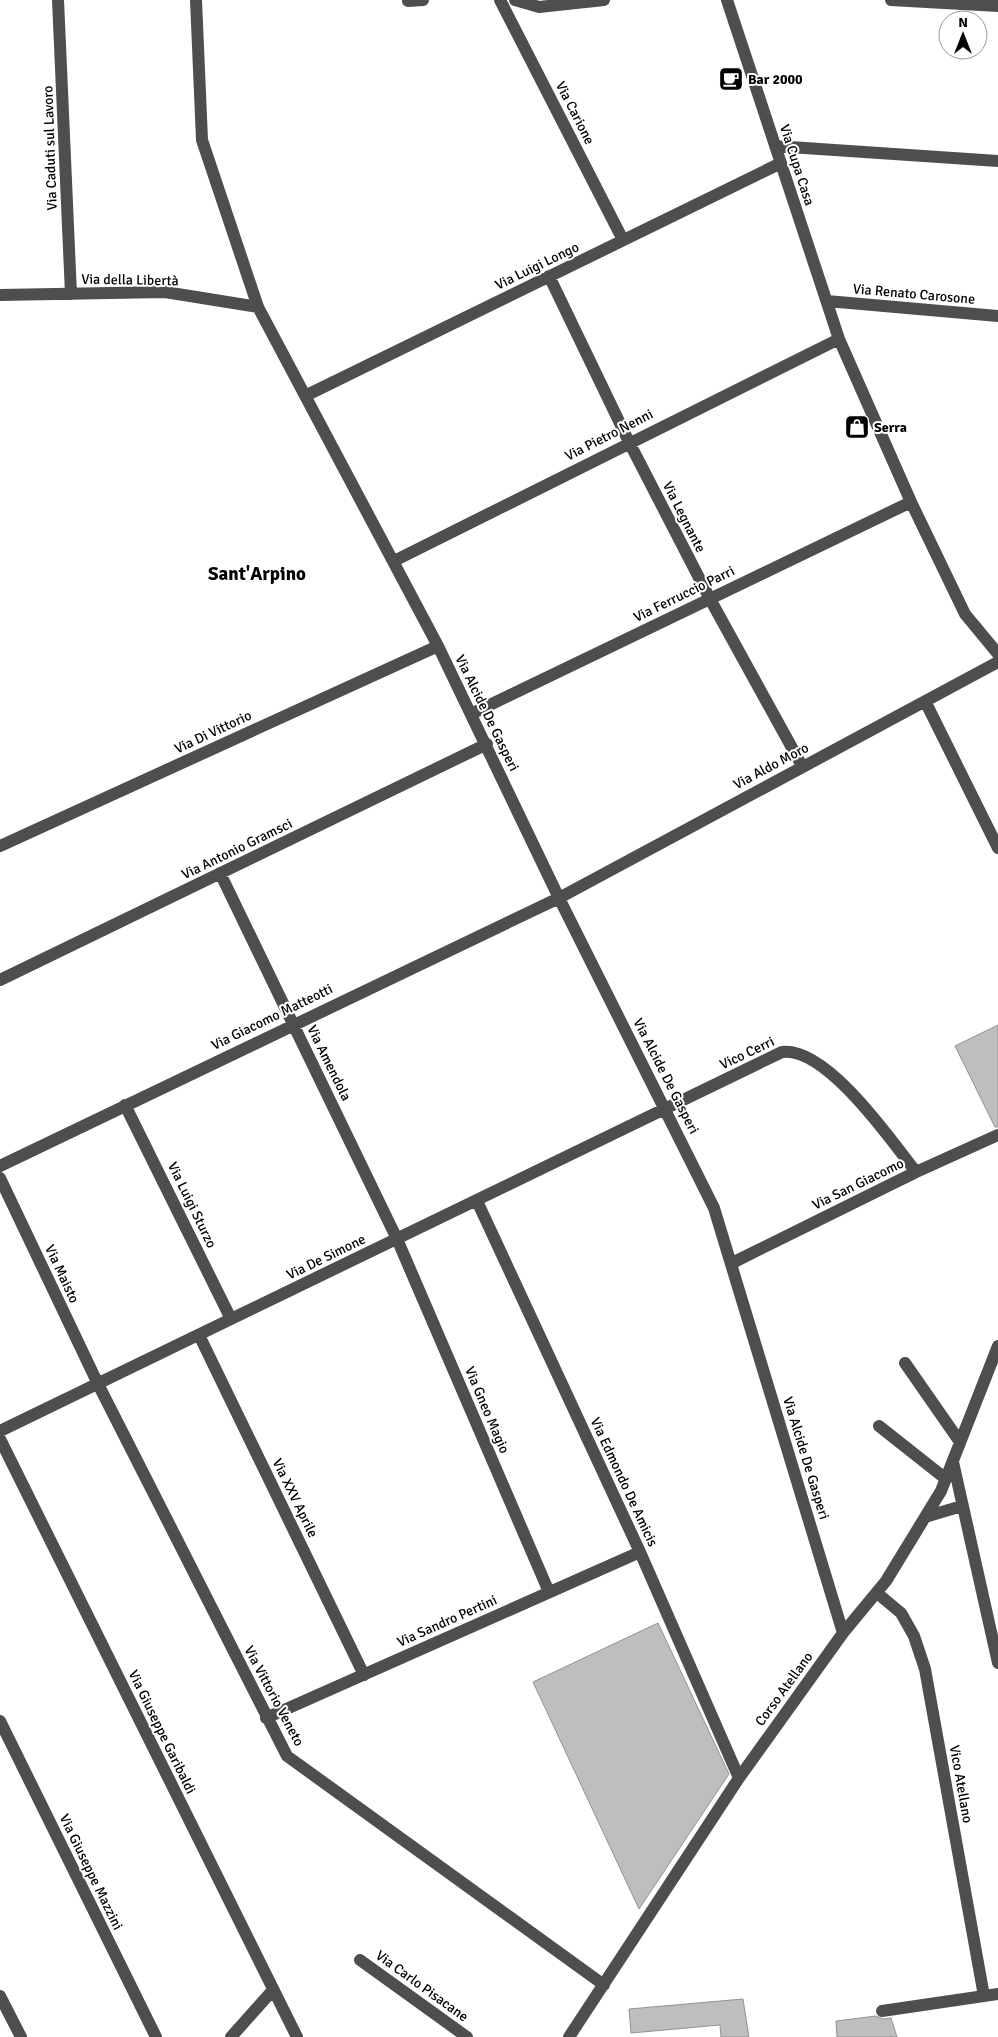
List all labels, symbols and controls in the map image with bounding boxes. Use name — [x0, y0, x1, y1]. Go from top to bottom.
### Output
north arrow — [938, 10, 988, 60]
text: N — [958, 14, 968, 31]
cafe icon: Bar 2000 — [718, 66, 744, 92]
place label: Bar 2000 — [748, 71, 803, 88]
street label: Via Carione — [552, 79, 598, 147]
street label: Via Caduti sul Lavoro — [39, 85, 61, 211]
street label: Via Cupa Casa — [776, 122, 818, 208]
street label: Via Luigi Longo — [492, 238, 582, 294]
street label: Via della Libertà — [81, 271, 179, 289]
street label: Via Renato Carosone — [852, 280, 976, 308]
street label: Via Pietro Nenni — [562, 406, 656, 464]
shop icon: Serra — [844, 414, 870, 440]
place label: Serra — [874, 419, 907, 436]
street label: Via Legnante — [659, 479, 709, 555]
district label: Sant'Arpino — [208, 562, 306, 586]
street label: Via Ferruccio Parri — [631, 562, 737, 626]
street label: Via Alcide De Gasperi — [451, 652, 523, 774]
street label: Via Di Vittorio — [172, 707, 254, 757]
street label: Via Aldo Moro — [730, 739, 812, 793]
street label: Via Antonio Gramsci — [179, 815, 295, 883]
street label: Via Giacomo Matteotti — [209, 980, 335, 1054]
street label: Via Alcide De Gasperi — [629, 1015, 703, 1137]
street label: Via Amendola — [303, 1022, 355, 1104]
street label: Vico Cerri — [717, 1033, 777, 1073]
street label: Via San Giacomo — [809, 1155, 907, 1213]
street label: Via Luigi Sturzo — [164, 1159, 220, 1251]
street label: Via De Simone — [284, 1231, 368, 1283]
street label: Via Maisto — [41, 1242, 83, 1306]
street label: Via Gneo Magio — [461, 1364, 513, 1456]
street label: Via Alcide De Gasperi — [779, 1395, 833, 1521]
street label: Via Edmondo De Amicis — [587, 1415, 661, 1549]
street label: Via XXV Aprile — [269, 1456, 321, 1540]
street label: Via Sandro Pertini — [394, 1591, 500, 1651]
street label: Via Vittorio Veneto — [240, 1643, 308, 1749]
street label: Corso Atellano — [751, 1649, 817, 1729]
street label: Via Giuseppe Garibaldi — [125, 1667, 199, 1797]
street label: Vico Atellano — [946, 1744, 976, 1824]
street label: Via Giuseppe Mazzini — [56, 1811, 126, 1933]
street label: Via Carlo Pisacane — [372, 1947, 472, 2025]

